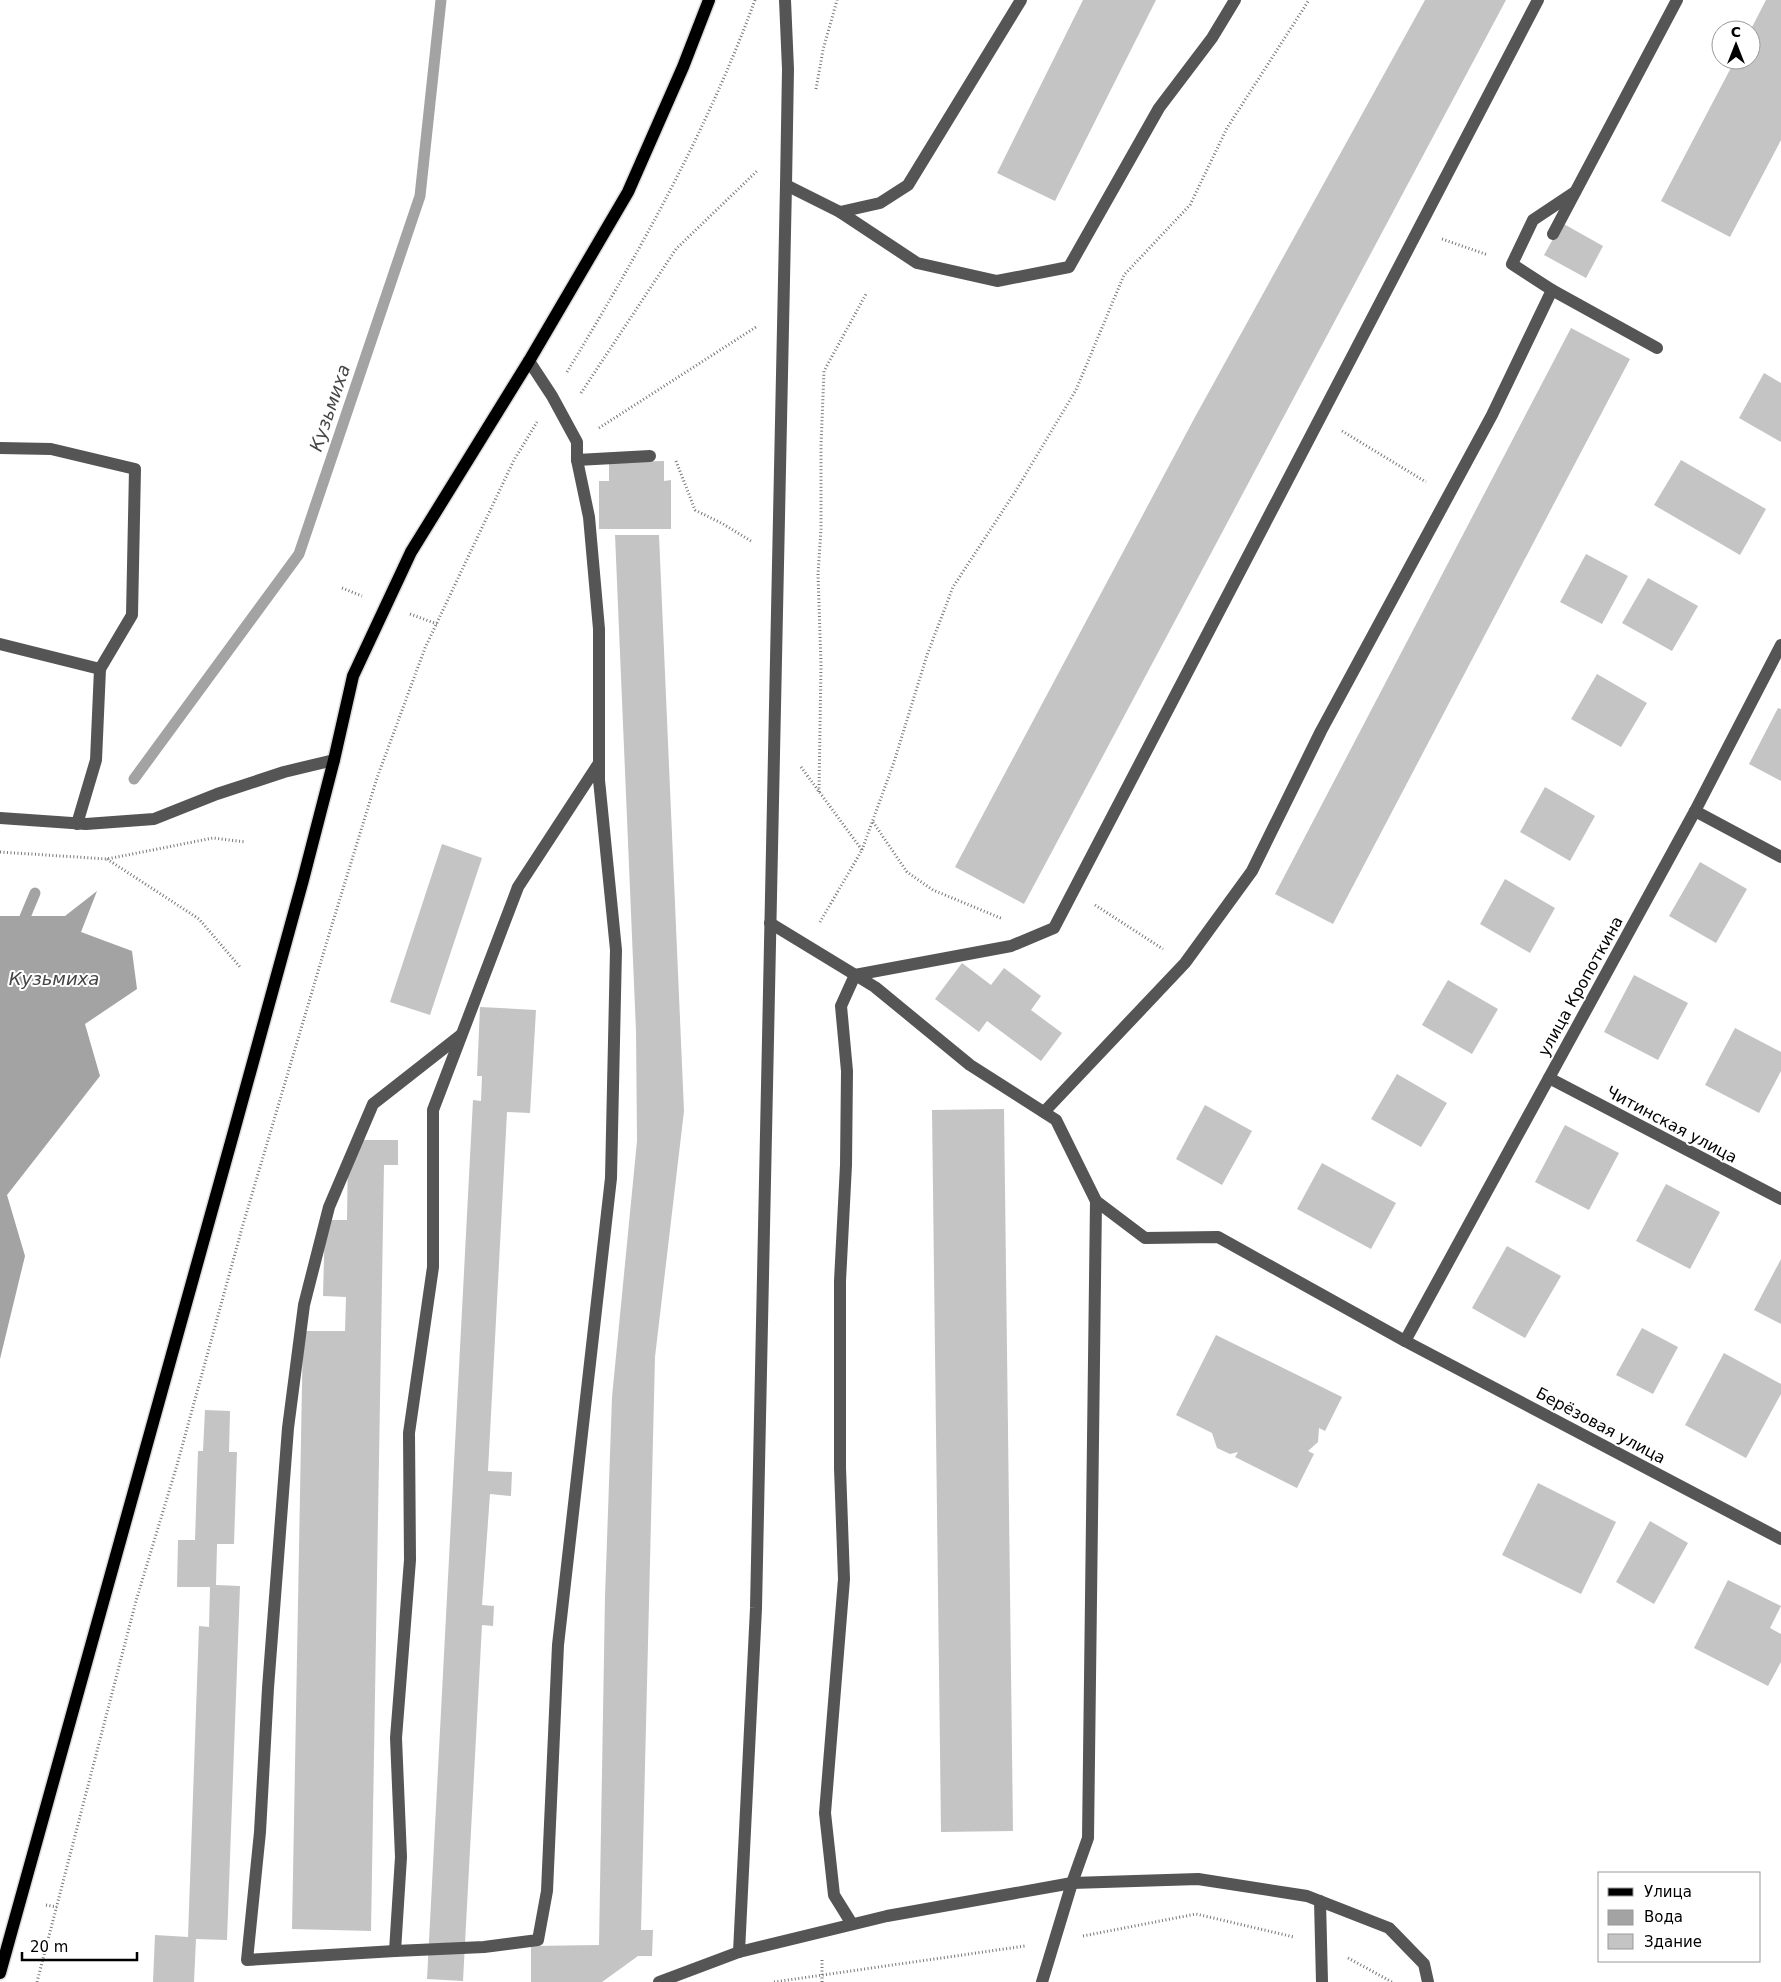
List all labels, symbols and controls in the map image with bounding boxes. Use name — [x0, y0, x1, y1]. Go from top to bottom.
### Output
north arrow — [1711, 20, 1761, 70]
text: С — [1731, 24, 1741, 40]
water label: Кузьмиха — [305, 362, 354, 454]
street label: улица Кропоткина — [1534, 913, 1627, 1060]
water label: Кузьмиха — [9, 968, 99, 989]
street label: Читинская улица — [1603, 1082, 1740, 1167]
street label: Берёзовая улица — [1533, 1383, 1669, 1468]
legend — [1598, 1872, 1761, 1962]
text: Улица — [1644, 1883, 1692, 1901]
text: Вода — [1644, 1908, 1683, 1926]
scale bar — [22, 1930, 138, 1962]
text: Здание — [1644, 1933, 1702, 1951]
text: 20 m — [30, 1938, 68, 1956]

